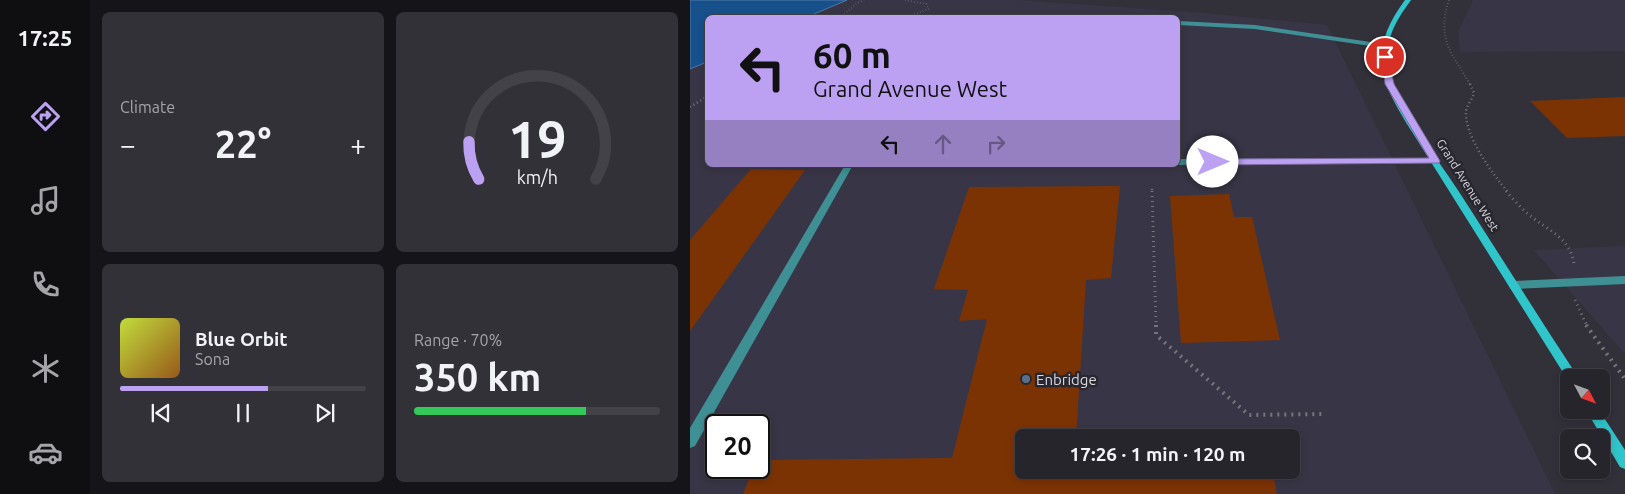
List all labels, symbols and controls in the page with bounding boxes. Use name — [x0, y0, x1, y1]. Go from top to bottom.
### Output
text: 17:25 — [17, 25, 73, 50]
icon: left — [730, 35, 795, 100]
text: 60 m — [813, 35, 891, 75]
pin — [1364, 36, 1406, 78]
icon: arrive — [1371, 43, 1399, 71]
text: Grand Avenue West — [813, 76, 1007, 101]
text: Climate — [120, 98, 175, 116]
icon: directions — [28, 99, 63, 134]
text: 19 — [508, 110, 566, 168]
text: 22° — [215, 123, 271, 165]
text: − — [120, 129, 136, 160]
text: + — [350, 129, 366, 160]
icon: left — [876, 130, 904, 158]
icon: ahead — [929, 130, 957, 158]
icon: right — [982, 130, 1010, 158]
position arrow — [1186, 135, 1238, 187]
street label: Grand Avenue West — [1434, 137, 1502, 234]
text: km/h — [516, 167, 558, 187]
icon: music — [28, 183, 63, 218]
icon: phone — [28, 267, 63, 302]
text: Blue Orbit — [195, 328, 288, 350]
text: Range · 70% — [414, 331, 502, 349]
text: Sona — [195, 350, 230, 368]
icon: climate — [28, 351, 63, 386]
text: 350 km — [414, 356, 541, 398]
north arrow — [1560, 369, 1610, 419]
map controls — [1560, 369, 1610, 479]
place label: Enbridge — [1036, 371, 1097, 388]
marker: Enbridge — [1020, 373, 1032, 385]
icon: previous — [147, 399, 175, 427]
icon: pause — [229, 399, 257, 427]
icon: next — [311, 399, 339, 427]
speed limit sign: 20 — [705, 414, 770, 479]
button: search — [1560, 429, 1610, 479]
icon: car — [28, 435, 63, 470]
text: 17:26 · 1 min · 120 m — [1070, 443, 1245, 465]

